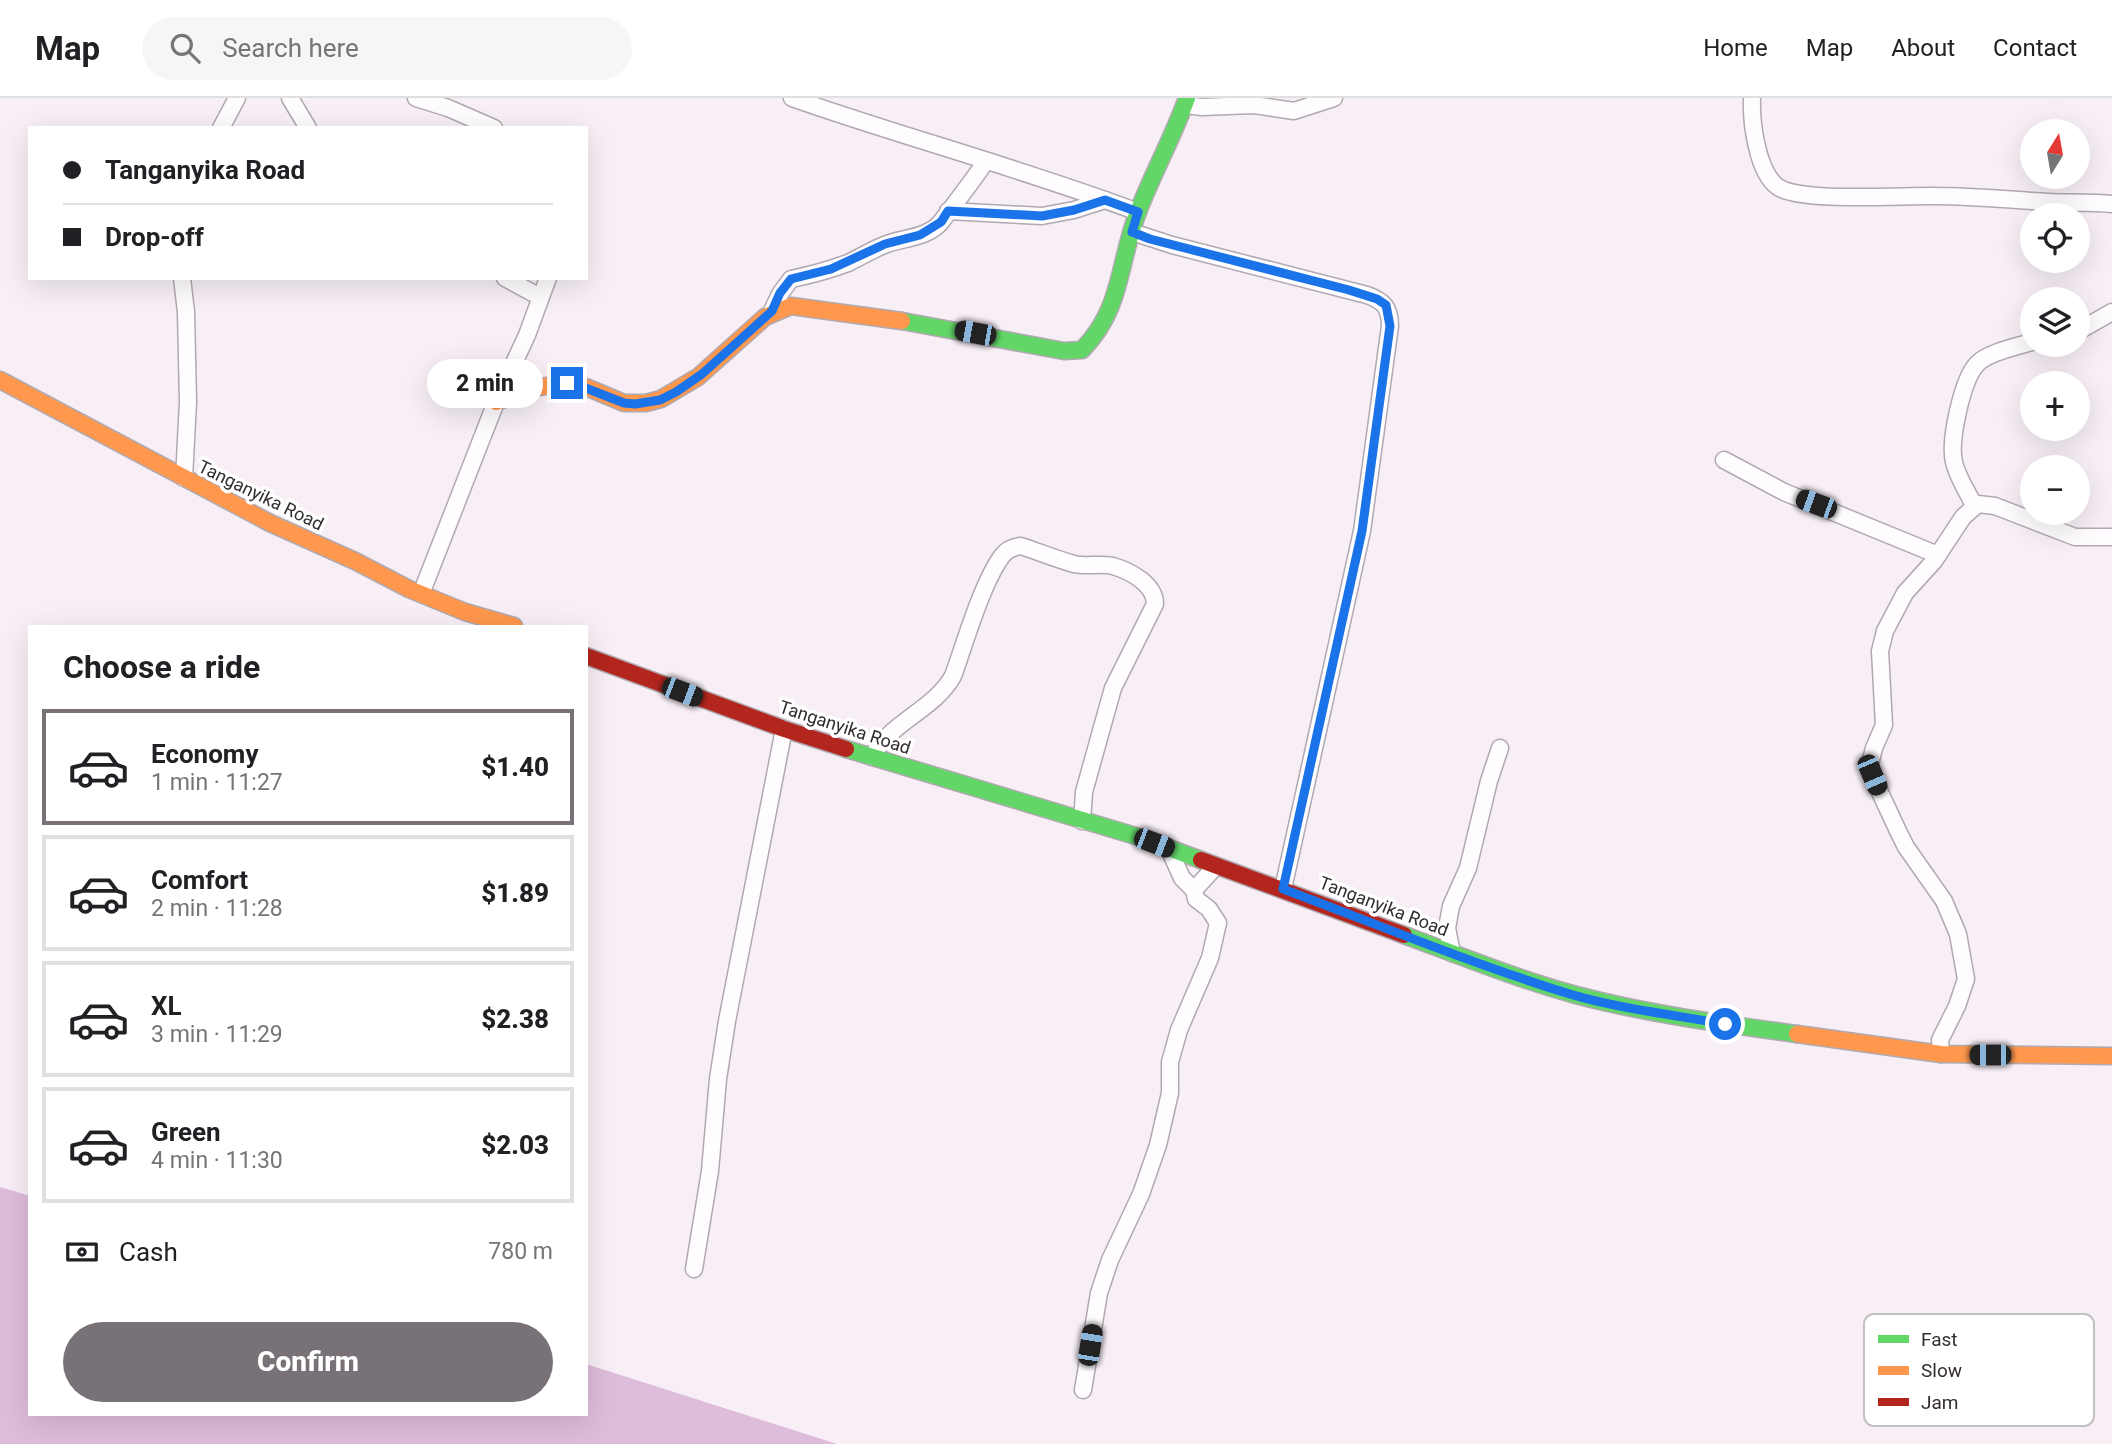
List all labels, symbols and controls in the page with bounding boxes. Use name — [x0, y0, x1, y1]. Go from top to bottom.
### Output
search box — [142, 17, 632, 80]
text: Map — [35, 29, 100, 68]
icon: search — [166, 29, 204, 67]
text: Search here — [222, 33, 359, 63]
text: Home — [1703, 34, 1768, 62]
text: Map — [1806, 34, 1853, 62]
text: About — [1891, 34, 1955, 62]
text: Contact — [1993, 34, 2077, 62]
north arrow — [2020, 119, 2090, 189]
map controls — [2020, 119, 2090, 525]
text: Tanganyika Road — [105, 155, 305, 185]
button: locate — [2020, 203, 2090, 273]
text: Drop-off — [105, 222, 204, 252]
button: layers — [2020, 287, 2090, 357]
car — [953, 319, 998, 347]
callout: 2 min — [427, 358, 542, 408]
route end — [551, 367, 583, 399]
text: 2 min — [456, 370, 514, 397]
button: + — [2020, 371, 2090, 441]
button: − — [2020, 455, 2090, 525]
street label: Tanganyika Road — [195, 456, 327, 534]
car — [1793, 487, 1840, 521]
text: Choose a ride — [63, 648, 260, 686]
car — [659, 675, 706, 709]
street label: Tanganyika Road — [777, 696, 913, 758]
icon: car — [67, 736, 130, 799]
text: Economy — [151, 739, 258, 769]
text: $1.40 — [481, 752, 549, 782]
car — [1855, 752, 1890, 798]
text: 1 min · 11:27 — [151, 769, 283, 796]
car — [1131, 826, 1178, 860]
icon: car — [67, 862, 130, 925]
text: Comfort — [151, 865, 248, 895]
street label: Tanganyika Road — [1316, 872, 1452, 940]
text: $1.89 — [481, 878, 549, 908]
text: 2 min · 11:28 — [151, 895, 283, 922]
icon: car — [67, 988, 130, 1051]
text: XL — [151, 991, 182, 1021]
text: $2.38 — [481, 1004, 549, 1034]
route start — [1709, 1008, 1741, 1040]
text: 3 min · 11:29 — [151, 1021, 283, 1048]
car — [1970, 1045, 2012, 1066]
icon: car — [67, 1114, 130, 1177]
text: Green — [151, 1117, 221, 1147]
text: $2.03 — [481, 1130, 549, 1160]
text: 4 min · 11:30 — [151, 1147, 283, 1174]
icon: cash — [63, 1233, 101, 1271]
text: Cash — [119, 1237, 178, 1267]
text: 780 m — [488, 1238, 553, 1265]
legend — [1864, 1314, 2094, 1426]
button: Confirm — [63, 1322, 553, 1402]
car — [1077, 1323, 1104, 1367]
text: Fast — [1921, 1328, 1958, 1351]
text: Slow — [1921, 1359, 1962, 1382]
text: Jam — [1921, 1391, 1958, 1414]

